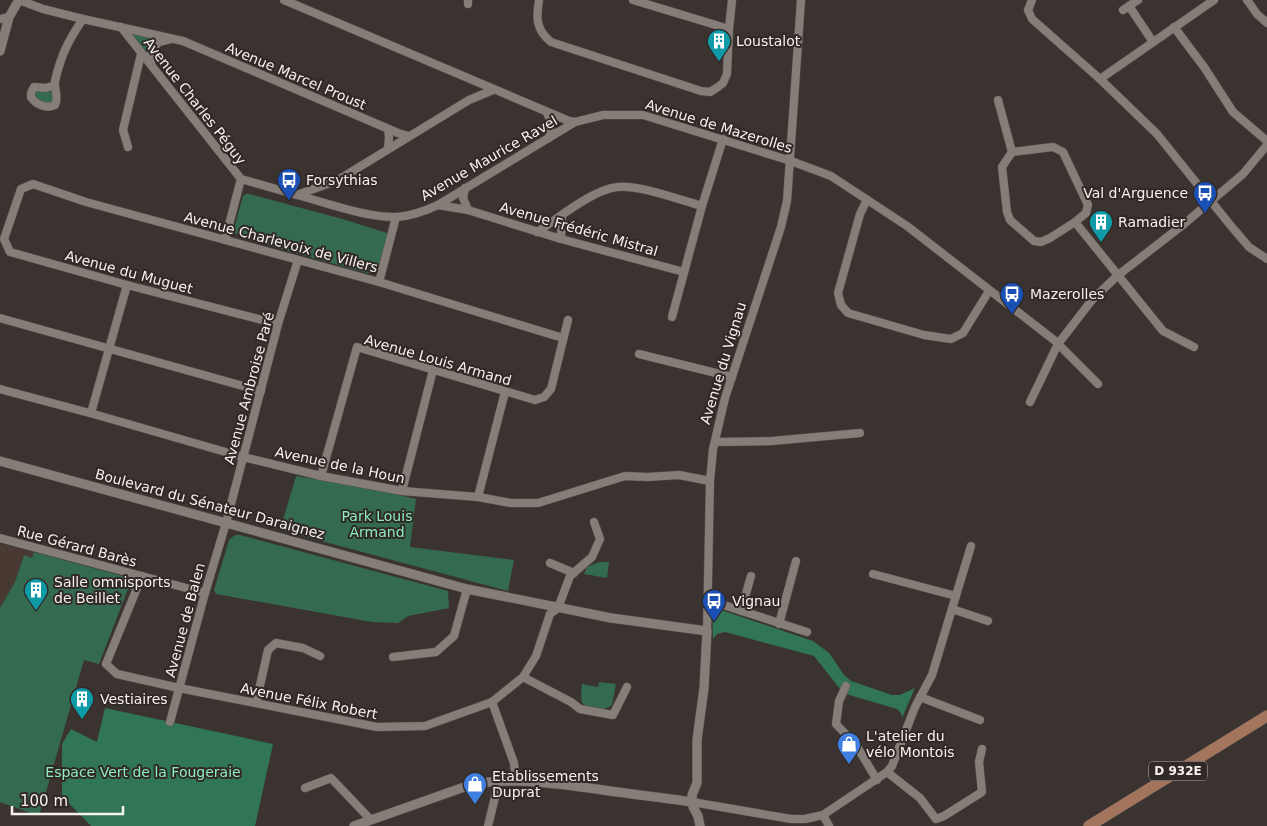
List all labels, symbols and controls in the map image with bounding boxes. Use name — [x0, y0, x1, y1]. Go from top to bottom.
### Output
building icon: Loustalot — [706, 28, 732, 62]
place label: Loustalot — [736, 33, 801, 49]
street label: Avenue Charles Péguy — [141, 34, 249, 168]
street label: Avenue Marcel Proust — [223, 39, 369, 113]
street label: Avenue de Mazerolles — [644, 96, 794, 156]
street label: Avenue Maurice Ravel — [418, 112, 560, 204]
bus stop icon: Forsythias — [276, 167, 302, 201]
place label: Forsythias — [306, 172, 378, 188]
bus stop icon: Val d'Arguence — [1192, 180, 1218, 214]
place label: Val d'Arguence — [1083, 185, 1188, 201]
street label: Avenue Frédéric Mistral — [498, 199, 660, 259]
street label: Avenue Charlevoix de Villers — [182, 208, 380, 276]
building icon: Ramadier — [1088, 209, 1114, 243]
place label: Ramadier — [1118, 214, 1186, 230]
street label: Avenue du Muguet — [63, 247, 195, 297]
bus stop icon: Mazerolles — [999, 281, 1025, 315]
place label: Mazerolles — [1030, 286, 1104, 302]
street label: Avenue du Vignau — [697, 300, 749, 426]
street label: Avenue Ambroise Paré — [221, 310, 277, 466]
street label: Avenue Louis Armand — [363, 331, 513, 389]
street label: Avenue de la Houn — [274, 443, 406, 487]
street label: Boulevard du Sénateur Daraignez — [94, 466, 326, 542]
park label: Park Louis Armand — [342, 508, 412, 540]
street label: Rue Gérard Barès — [15, 522, 139, 570]
street label: Avenue de Balen — [162, 561, 208, 679]
place label: Salle omnisports de Beillet — [54, 574, 171, 606]
building icon: Salle omnisports de Beillet — [23, 577, 49, 611]
bus stop icon: Vignau — [701, 588, 727, 622]
place label: Vignau — [732, 593, 780, 609]
street label: Avenue Félix Robert — [239, 680, 379, 722]
building icon: Vestiaires — [69, 686, 95, 720]
place label: Vestiaires — [100, 691, 168, 707]
place label: L'atelier du vélo Montois — [866, 728, 955, 760]
shop icon: L'atelier du vélo Montois — [836, 731, 862, 765]
road number: D 932E — [1149, 761, 1207, 780]
park label: Espace Vert de la Fougeraie — [45, 764, 241, 780]
place label: Etablissements Duprat — [492, 768, 599, 800]
shop icon: Etablissements Duprat — [462, 771, 488, 805]
scale bar — [12, 784, 124, 816]
text: 100 m — [20, 792, 68, 810]

